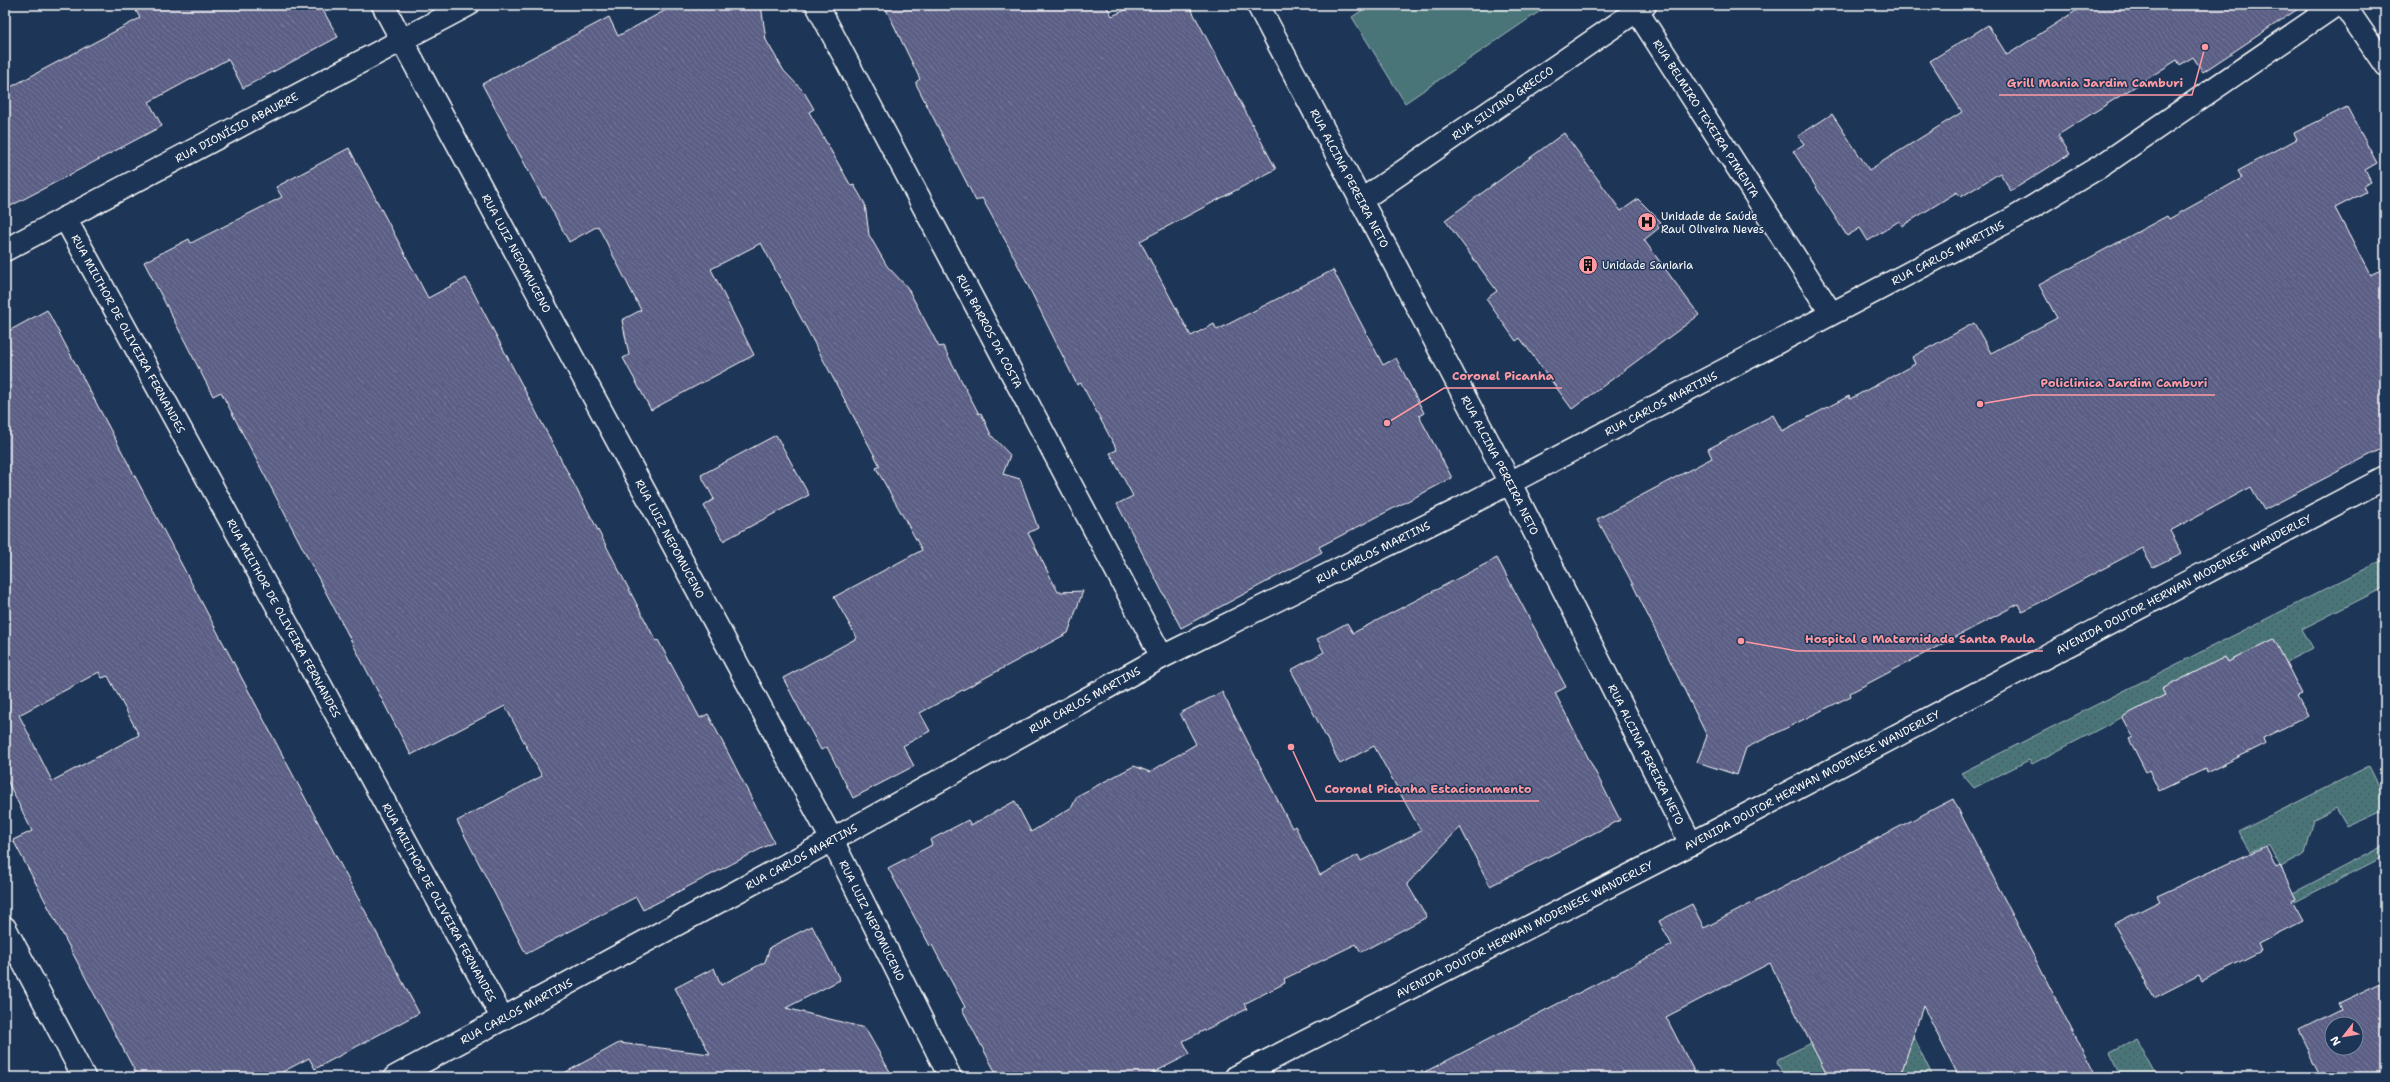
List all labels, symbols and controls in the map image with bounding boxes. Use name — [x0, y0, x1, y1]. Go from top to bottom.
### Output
street label: RUA BELMIRO TEXEIRA PIMENTA — [1649, 37, 1762, 201]
street label: RUA SILVINO GRECCO — [1449, 63, 1557, 144]
callout: Grill Mania Jardim Camburi — [1999, 71, 2192, 95]
text: Grill Mania Jardim Camburi — [2007, 75, 2184, 91]
street label: RUA DIONÍSIO ABAURRE — [173, 89, 301, 167]
street label: RUA ALCINA PEREIRA NETO — [1306, 106, 1392, 251]
street label: RUA LUIZ NEPOMUCENO — [478, 192, 554, 316]
place label: Unidade de Saúde Raul Oliveira Neves — [1661, 209, 1764, 237]
hospital icon: Unidade de Saúde Raul Oliveira Neves — [1636, 211, 1658, 233]
street label: RUA CARLOS MARTINS — [1889, 218, 2007, 289]
street label: RUA MILTHOR DE OLIVEIRA FERNANDES — [67, 232, 188, 436]
building icon: Unidade Saniaria — [1577, 254, 1599, 276]
place label: Unidade Saniaria — [1602, 258, 1693, 273]
street label: RUA BARROS DA COSTA — [953, 272, 1026, 391]
callout: Coronel Picanha — [1444, 364, 1562, 388]
text: Coronel Picanha — [1452, 368, 1555, 384]
street label: RUA CARLOS MARTINS — [1602, 368, 1720, 440]
callout: Policlinica Jardim Camburi — [2032, 371, 2215, 395]
text: Policlinica Jardim Camburi — [2040, 375, 2208, 391]
street label: RUA ALCINA PEREIRA NETO — [1457, 393, 1542, 538]
street label: RUA LUIZ NEPOMUCENO — [631, 477, 708, 601]
street label: AVENIDA DOUTOR HERWAN MODENESE WANDERLEY — [2053, 511, 2315, 658]
street label: RUA MILTHOR DE OLIVEIRA FERNANDES — [223, 516, 344, 720]
street label: RUA CARLOS MARTINS — [1314, 518, 1433, 587]
callout: Hospital e Maternidade Santa Paula — [1797, 627, 2043, 651]
text: Hospital e Maternidade Santa Paula — [1805, 631, 2036, 647]
street label: RUA CARLOS MARTINS — [1026, 663, 1143, 737]
street label: RUA ALCINA PEREIRA NETO — [1604, 682, 1687, 827]
street label: AVENIDA DOUTOR HERWAN MODENESE WANDERLEY — [1682, 707, 1943, 854]
callout: Coronel Picanha Estacionamento — [1316, 777, 1539, 801]
text: Coronel Picanha Estacionamento — [1324, 781, 1532, 797]
street label: RUA MILTHOR DE OLIVEIRA FERNANDES — [378, 801, 499, 1005]
street label: RUA CARLOS MARTINS — [743, 821, 860, 894]
street label: AVENIDA DOUTOR HERWAN MODENESE WANDERLEY — [1393, 857, 1656, 1002]
street label: RUA LUIZ NEPOMUCENO — [835, 858, 908, 984]
street label: RUA CARLOS MARTINS — [458, 975, 575, 1048]
north arrow — [2324, 1016, 2364, 1056]
text: N — [2327, 1033, 2345, 1048]

